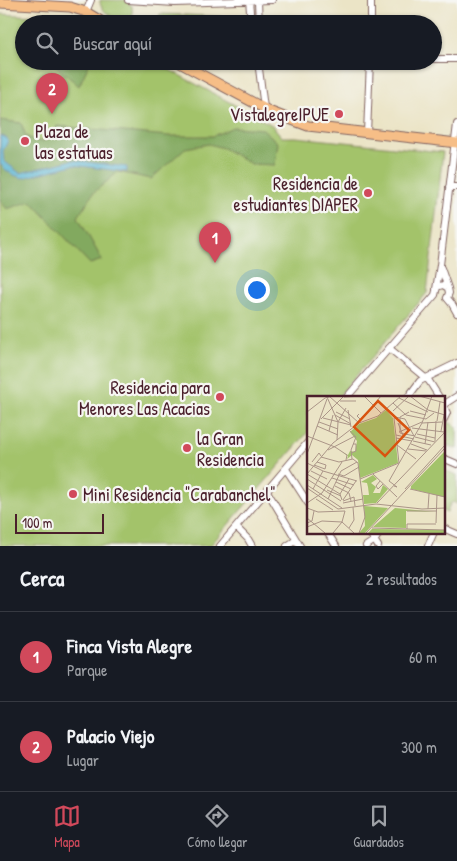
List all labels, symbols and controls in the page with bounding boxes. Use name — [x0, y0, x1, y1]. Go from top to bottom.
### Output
search box — [15, 15, 442, 70]
icon: search — [33, 29, 61, 57]
text: Buscar aquí — [73, 30, 152, 56]
pin: 2 — [36, 73, 68, 114]
place label: VistalegreIPUE — [230, 102, 329, 127]
marker: VistalegreIPUE — [333, 108, 345, 120]
place label: Plaza de las estatuas — [35, 119, 113, 165]
marker: Plaza de las estatuas — [19, 135, 31, 147]
place label: Residencia de estudiantes DIAPER — [233, 171, 358, 217]
marker: Residencia de estudiantes DIAPER — [362, 187, 374, 199]
pin: 1 — [199, 222, 231, 263]
your location — [244, 277, 270, 303]
place label: Residencia para Menores Las Acacias — [79, 375, 210, 421]
marker: Residencia para Menores Las Acacias — [214, 391, 226, 403]
inset map — [307, 396, 444, 534]
place label: la Gran Residencia — [197, 426, 264, 472]
marker: la Gran Residencia — [181, 442, 193, 454]
place label: Mini Residencia "Carabanchel" — [83, 482, 276, 507]
marker: Mini Residencia "Carabanchel" — [67, 488, 79, 500]
scale bar — [15, 511, 104, 534]
text: 100 m — [22, 513, 52, 532]
text: Cerca — [20, 564, 64, 593]
text: 2 resultados — [366, 568, 437, 590]
text: Finca Vista Alegre — [67, 633, 192, 659]
text: 1 — [33, 646, 39, 668]
text: 60 m — [409, 646, 437, 668]
text: Parque — [67, 659, 107, 681]
text: Palacio Viejo — [67, 723, 154, 749]
text: 2 — [32, 736, 40, 758]
text: 300 m — [401, 736, 437, 758]
text: Lugar — [67, 749, 99, 771]
tab: Mapa — [53, 802, 81, 851]
tab: Cómo llegar — [187, 802, 247, 851]
tab: Guardados — [353, 802, 404, 851]

